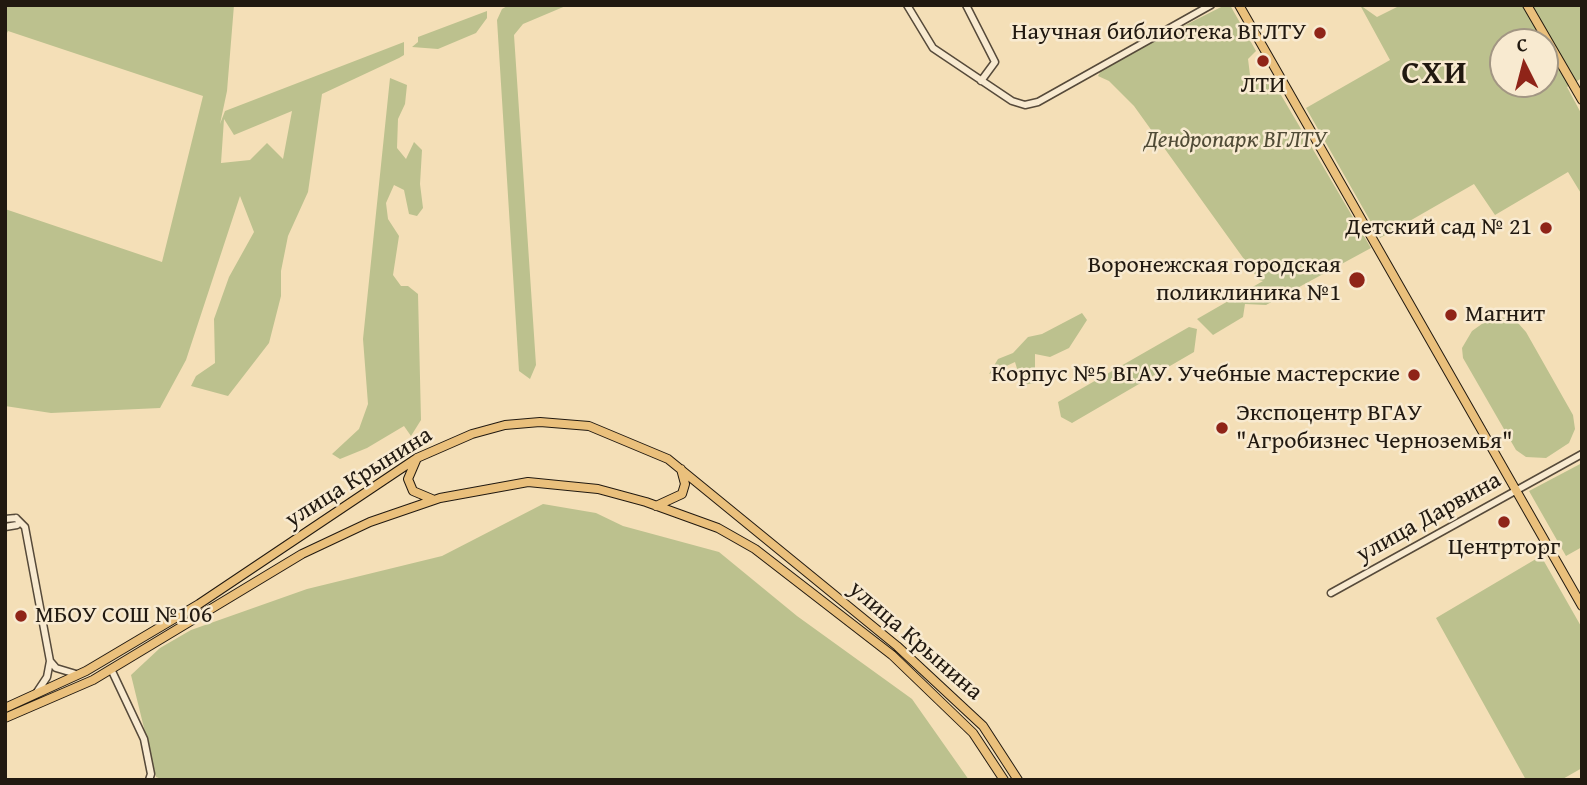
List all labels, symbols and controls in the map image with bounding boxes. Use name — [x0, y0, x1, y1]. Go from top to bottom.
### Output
place label: Научная библиотека ВГЛТУ — [1012, 19, 1306, 47]
marker: Научная библиотека ВГЛТУ — [1312, 25, 1328, 41]
north arrow — [1489, 28, 1559, 98]
text: С — [1515, 30, 1529, 59]
marker: ЛТИ — [1255, 53, 1271, 69]
district label: СХИ — [1402, 56, 1468, 94]
place label: ЛТИ — [1241, 72, 1285, 100]
park label: Дендропарк ВГЛТУ — [1144, 127, 1326, 155]
place label: Детский сад № 21 — [1345, 214, 1532, 242]
marker: Детский сад № 21 — [1538, 220, 1554, 236]
place label: Воронежская городская поликлиника №1 — [1088, 252, 1341, 308]
marker: Воронежская городская поликлиника №1 — [1347, 270, 1367, 290]
place label: Магнит — [1465, 301, 1545, 329]
marker: Магнит — [1443, 307, 1459, 323]
place label: Корпус №5 ВГАУ. Учебные мастерские — [991, 361, 1400, 389]
marker: Корпус №5 ВГАУ. Учебные мастерские — [1406, 367, 1422, 383]
place label: Экспоцентр ВГАУ "Агробизнес Черноземья" — [1236, 400, 1512, 456]
marker: Экспоцентр ВГАУ "Агробизнес Черноземья" — [1214, 420, 1230, 436]
street label: улица Крынина — [280, 421, 438, 535]
street label: улица Дарвина — [1352, 466, 1506, 570]
marker: Центрторг — [1496, 514, 1512, 530]
place label: Центрторг — [1448, 534, 1560, 562]
street label: улица Крынина — [842, 575, 988, 707]
place label: МБОУ СОШ №106 — [35, 602, 212, 630]
marker: МБОУ СОШ №106 — [13, 608, 29, 624]

